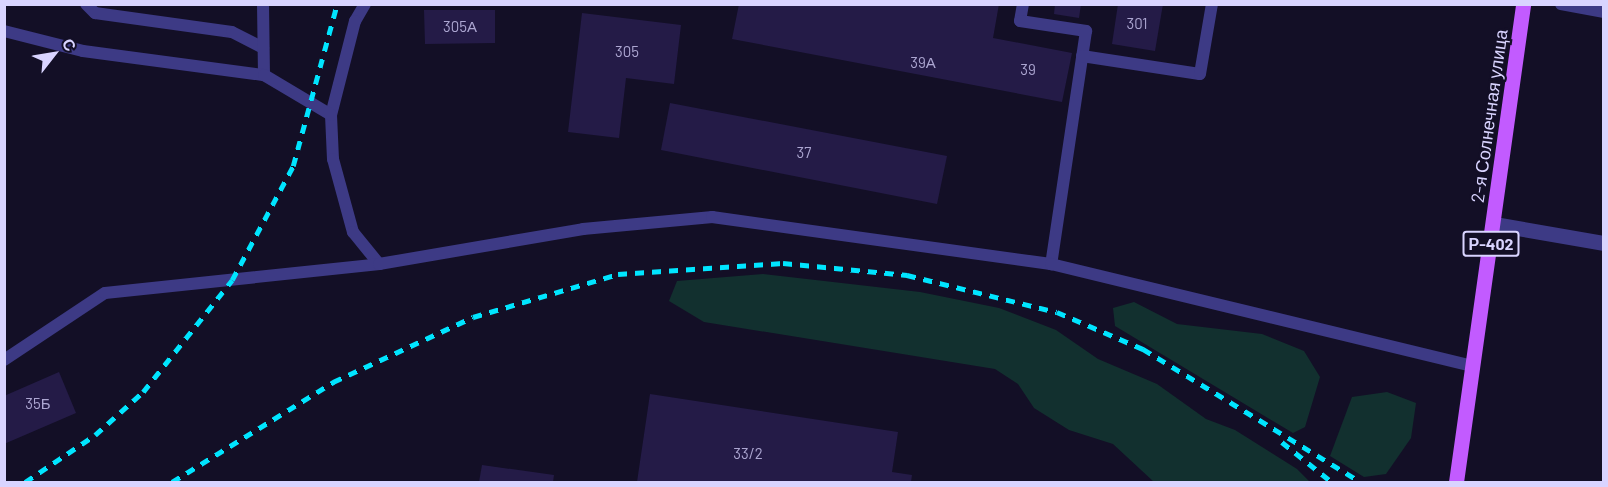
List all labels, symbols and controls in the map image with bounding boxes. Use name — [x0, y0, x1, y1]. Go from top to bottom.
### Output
house number: 301 — [1126, 15, 1148, 33]
house number: 305А — [443, 18, 477, 36]
north arrow — [24, 24, 84, 84]
street label: 2-я Солнечная улица — [1466, 28, 1512, 204]
text: С — [59, 35, 81, 54]
house number: 305 — [615, 43, 639, 61]
house number: 39А — [910, 54, 936, 72]
house number: 39 — [1020, 61, 1036, 79]
house number: 37 — [797, 144, 811, 162]
road number: Р-402 — [1462, 231, 1520, 257]
house number: 35Б — [25, 395, 51, 413]
house number: 33/2 — [733, 445, 763, 463]

